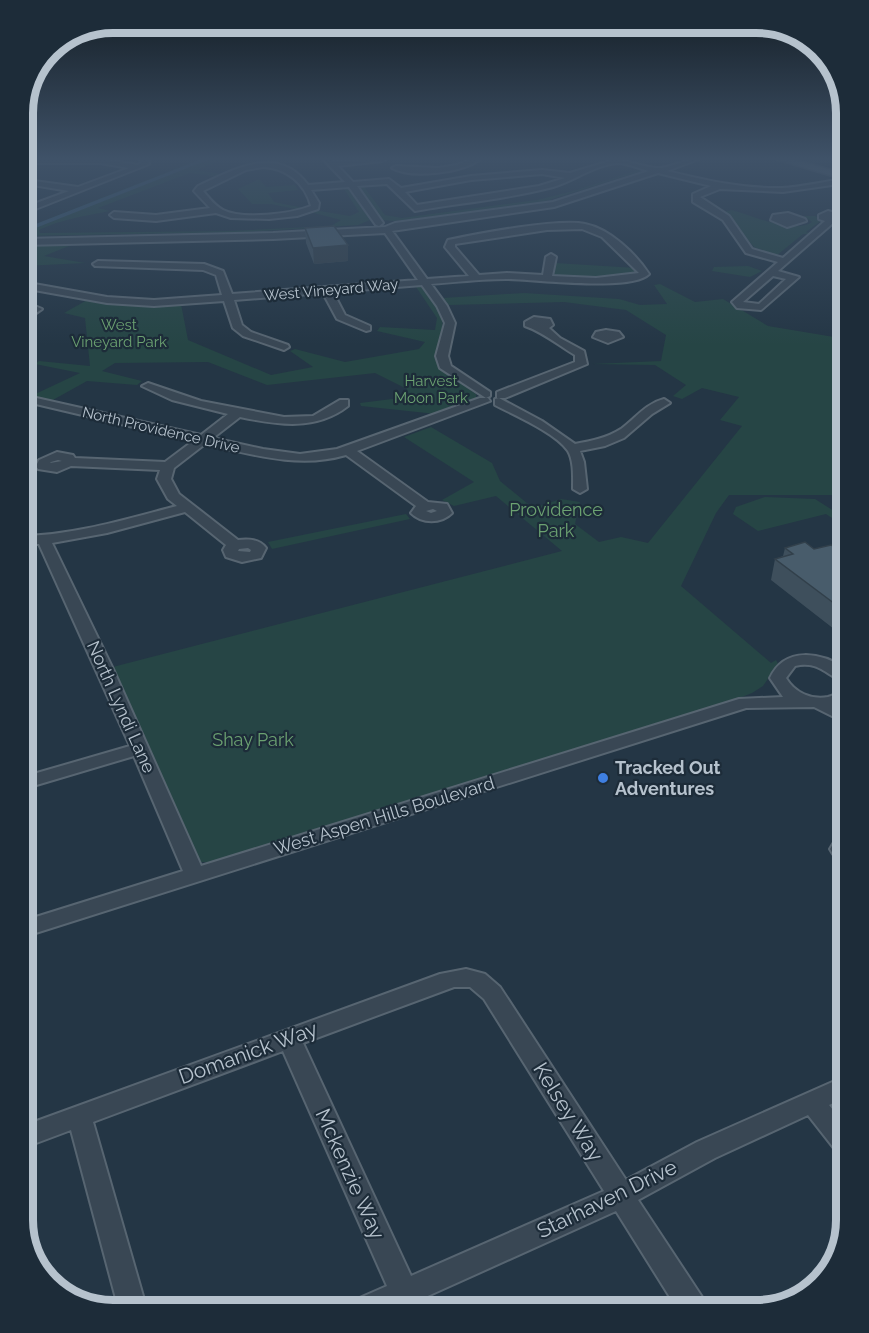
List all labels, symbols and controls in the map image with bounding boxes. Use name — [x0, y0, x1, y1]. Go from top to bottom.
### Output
street label: West Vineyard Way — [263, 275, 399, 305]
park label: West Vineyard Park — [71, 316, 167, 351]
park label: Harvest Moon Park — [394, 372, 468, 407]
street label: North Providence Drive — [81, 403, 242, 457]
park label: Providence Park — [509, 499, 603, 541]
street label: North Lyndi Lane — [83, 638, 160, 776]
park label: Shay Park — [212, 729, 294, 750]
place label: Tracked Out Adventures — [615, 757, 721, 799]
marker: Tracked Out Adventures — [596, 771, 610, 785]
street label: West Aspen Hills Boulevard — [271, 772, 497, 859]
street label: Domanick Way — [175, 1016, 321, 1089]
street label: Kelsey Way — [528, 1058, 609, 1166]
street label: Mckenzie Way — [311, 1105, 390, 1243]
street label: Starhaven Drive — [533, 1154, 681, 1243]

